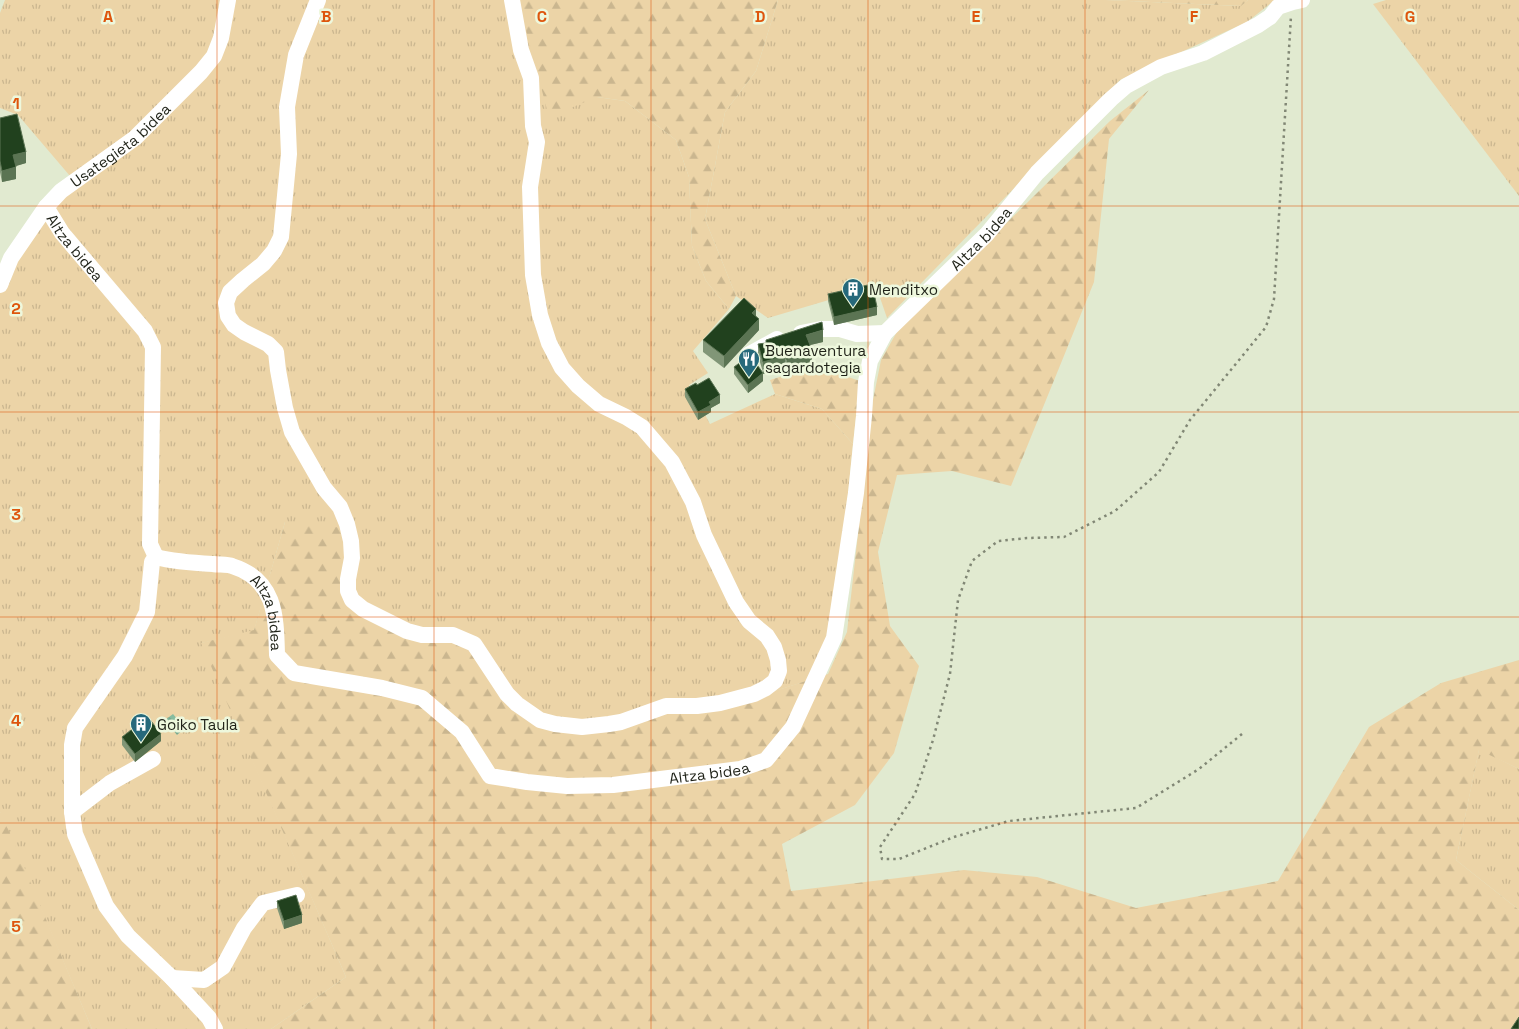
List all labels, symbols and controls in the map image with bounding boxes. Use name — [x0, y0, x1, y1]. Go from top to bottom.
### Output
text: A — [103, 6, 113, 27]
text: B — [321, 6, 331, 27]
text: C — [537, 6, 547, 27]
text: D — [755, 6, 765, 27]
text: E — [972, 6, 981, 27]
text: F — [1190, 6, 1199, 27]
text: G — [1405, 6, 1415, 27]
text: 1 — [12, 93, 20, 114]
street label: Usategieta bidea — [66, 99, 174, 191]
street label: Altza bidea — [946, 202, 1015, 274]
street label: Altza bidea — [43, 210, 108, 285]
building icon: Menditxo — [841, 277, 865, 308]
place label: Menditxo — [869, 280, 938, 299]
text: 2 — [11, 298, 21, 319]
place label: Buenaventura sagardotegia — [765, 341, 867, 377]
restaurant icon: Buenaventura sagardotegia — [737, 347, 761, 378]
text: 3 — [11, 504, 21, 525]
street label: Altza bidea — [247, 570, 286, 652]
text: 4 — [11, 710, 21, 731]
building icon: Goiko Taula — [129, 712, 153, 743]
place label: Goiko Taula — [157, 715, 238, 734]
street label: Altza bidea — [668, 757, 752, 787]
text: 5 — [11, 916, 21, 937]

